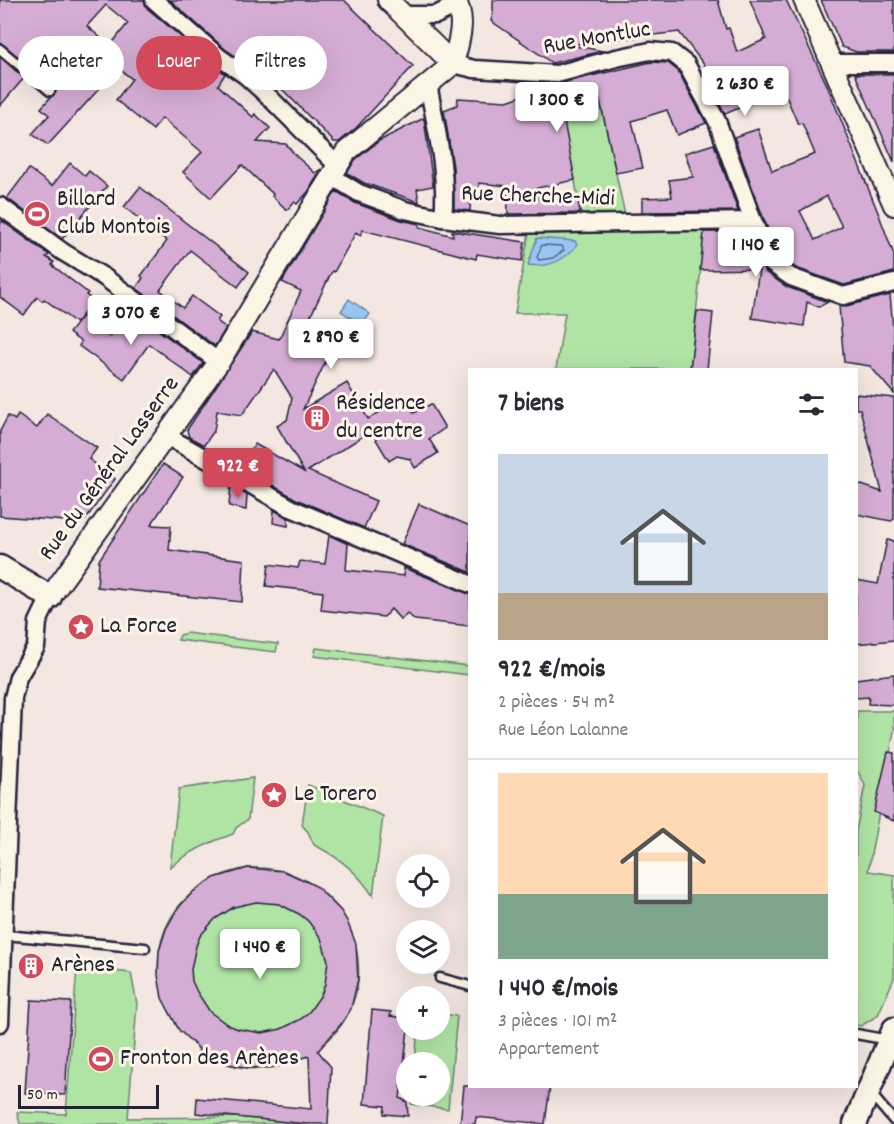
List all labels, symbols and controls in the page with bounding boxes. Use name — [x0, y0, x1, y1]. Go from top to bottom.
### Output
street label: Rue Montluc — [541, 13, 653, 65]
chip: Acheter — [18, 36, 124, 90]
chip: Louer — [136, 36, 222, 90]
chip: Filtres — [234, 36, 327, 90]
pin: 2 630 € — [690, 66, 800, 117]
text: 2 630 € — [716, 71, 774, 99]
pin: 1 300 € — [502, 82, 612, 133]
text: 1 300 € — [529, 87, 585, 115]
street label: Rue Cherche-Midi — [460, 177, 616, 217]
place label: Billard Club Montois — [57, 183, 171, 245]
sports icon: Billard Club Montois — [22, 199, 52, 229]
pin: 1 140 € — [701, 227, 811, 278]
text: 1 140 € — [732, 232, 780, 260]
pin: 3 070 € — [76, 295, 186, 346]
text: 3 070 € — [102, 300, 160, 328]
pin: 2 890 € — [276, 319, 386, 370]
text: 2 890 € — [302, 324, 360, 352]
street label: Rue du Général Lasserre — [31, 370, 189, 568]
text: 7 biens — [498, 386, 564, 423]
place label: Résidence du centre — [336, 387, 426, 449]
icon: filters — [795, 388, 828, 421]
building icon: Résidence du centre — [302, 403, 332, 433]
pin: 922 € — [196, 448, 280, 499]
text: 922 € — [217, 453, 259, 481]
icon: home — [609, 493, 717, 601]
place label: La Force — [100, 610, 177, 644]
place icon: La Force — [66, 612, 96, 642]
text: 922 €/mois — [498, 652, 606, 689]
text: 2 pièces · 54 m² — [498, 689, 615, 717]
text: Rue Léon Lalanne — [498, 717, 628, 745]
place label: Le Torero — [294, 778, 377, 812]
place icon: Le Torero — [259, 780, 289, 810]
icon: home — [609, 812, 717, 920]
map controls — [396, 854, 450, 1106]
button: locate — [396, 854, 450, 908]
button: layers — [396, 920, 450, 974]
pin: 1 440 € — [205, 929, 315, 980]
text: 1 440 € — [234, 934, 286, 962]
place label: Arènes — [51, 949, 115, 983]
building icon: Arènes — [16, 951, 46, 981]
text: 1 440 €/mois — [498, 971, 618, 1008]
button: + — [396, 986, 450, 1040]
text: 3 pièces · 101 m² — [498, 1008, 617, 1036]
text: Appartement — [498, 1036, 600, 1064]
place label: Fronton des Arènes — [120, 1042, 299, 1076]
sports icon: Fronton des Arènes — [86, 1044, 116, 1074]
button: − — [396, 1052, 450, 1106]
scale bar — [18, 1082, 159, 1110]
text: 50 m — [27, 1084, 58, 1107]

